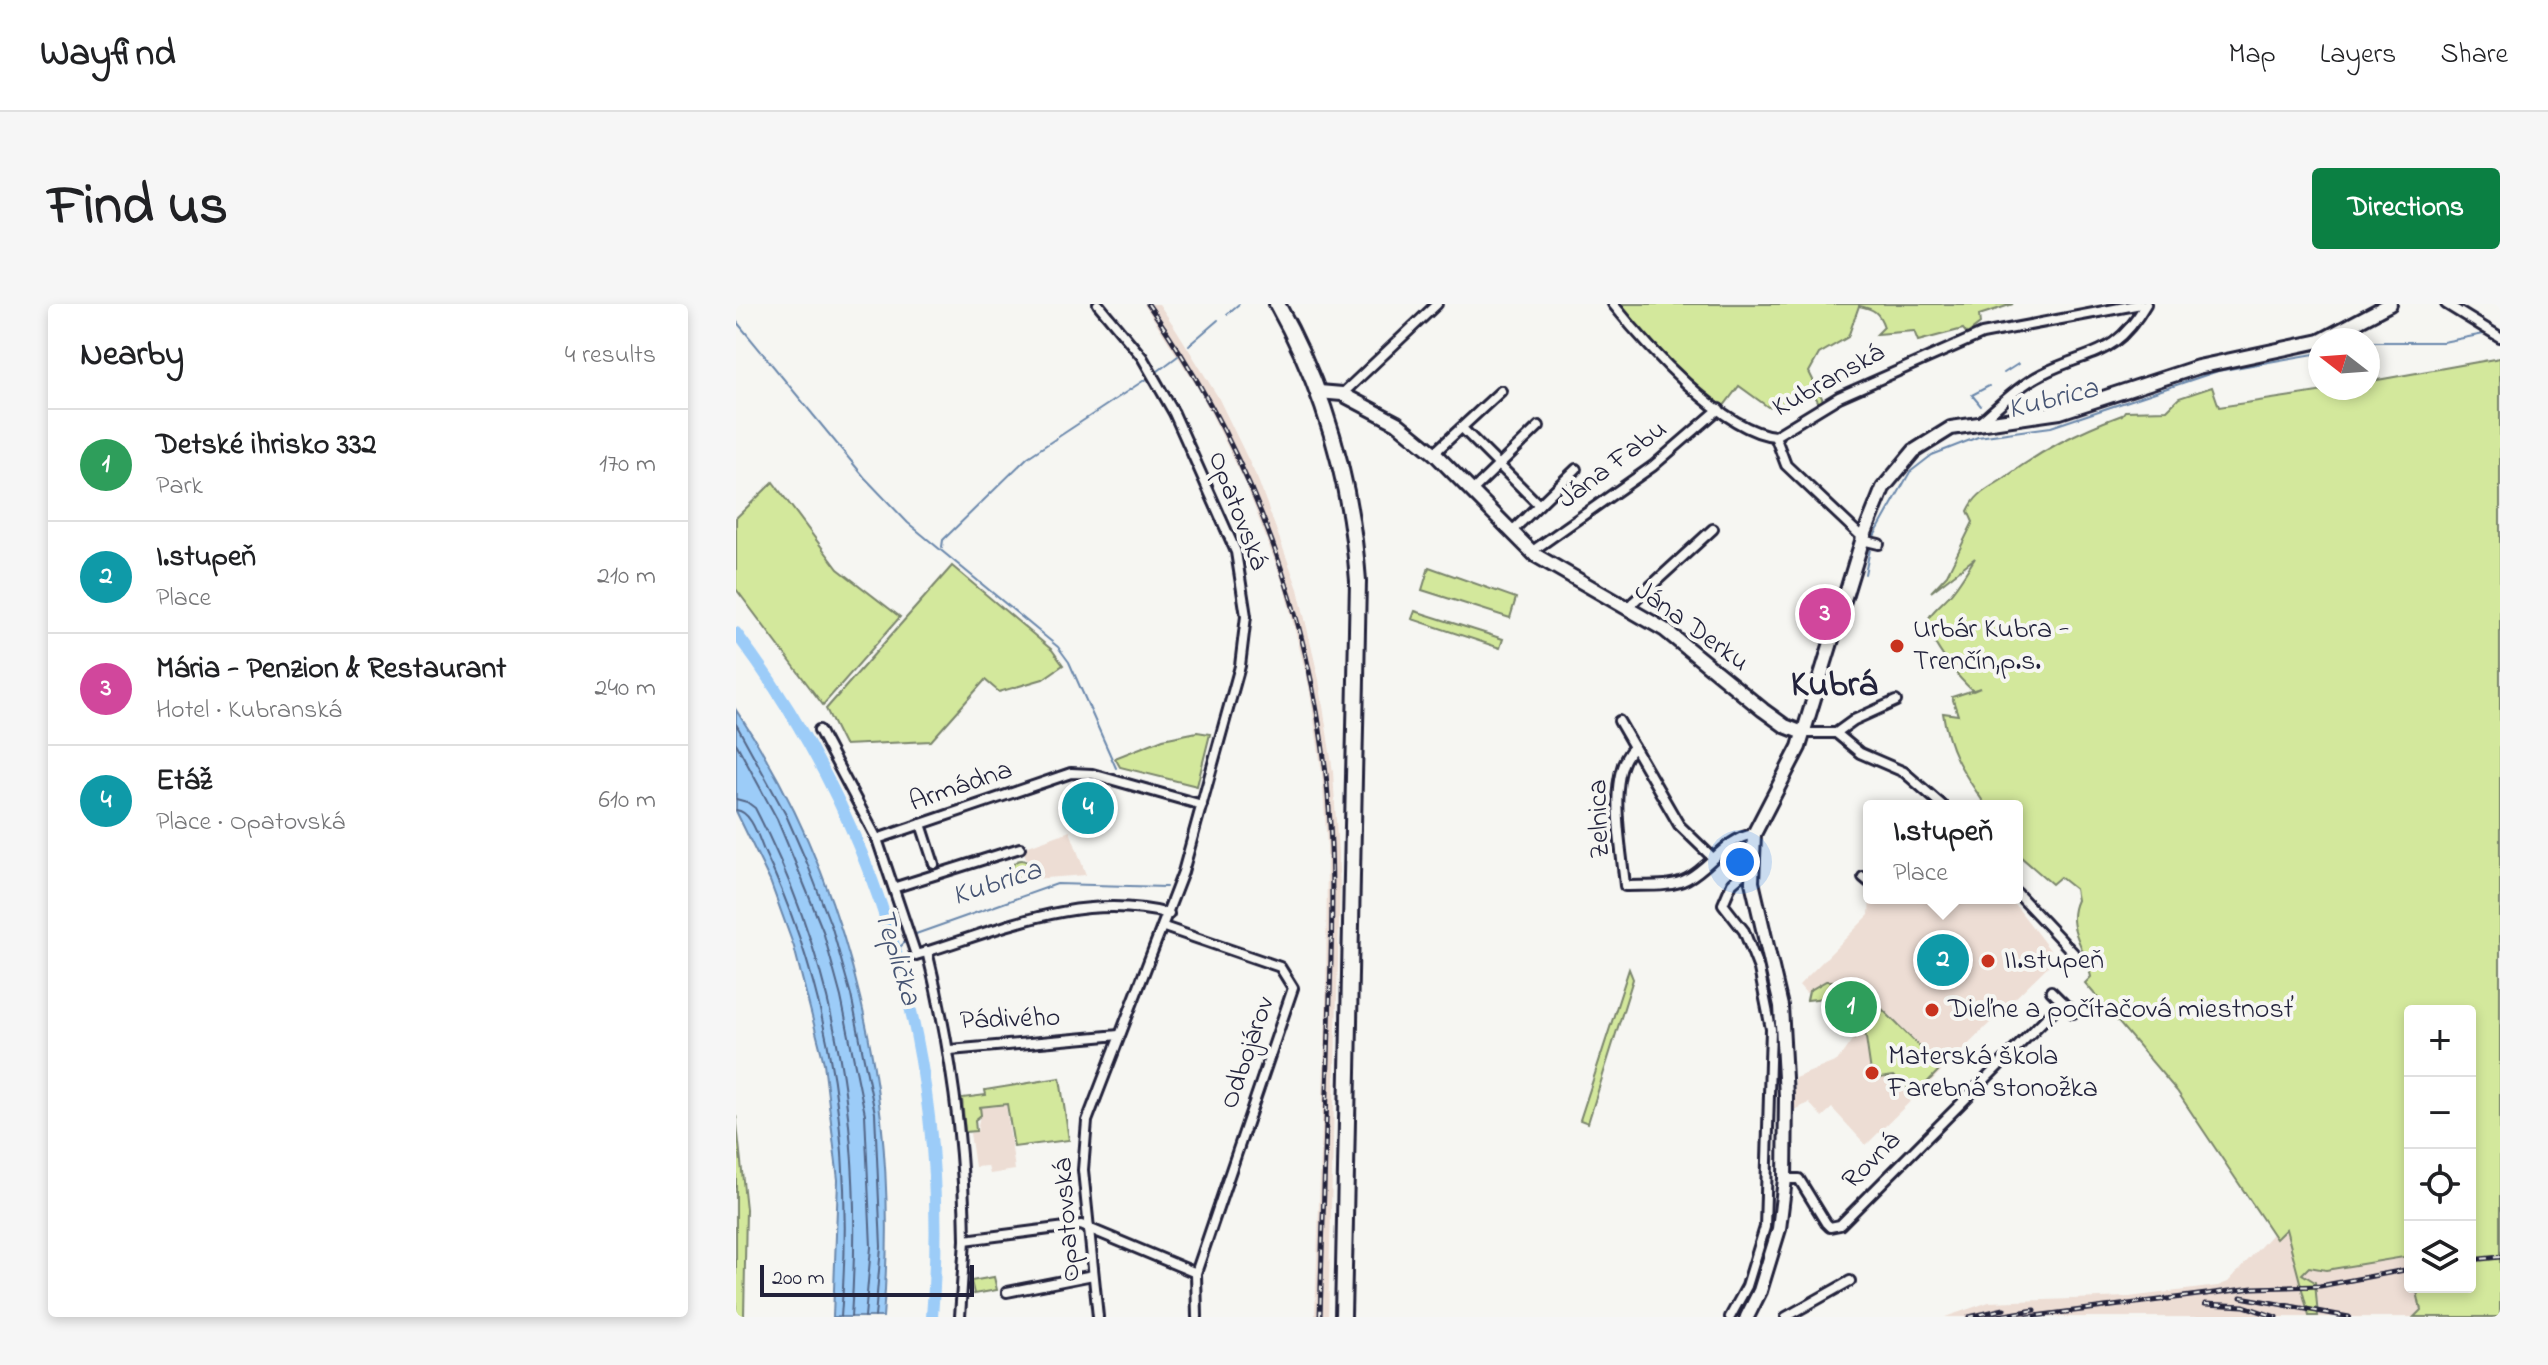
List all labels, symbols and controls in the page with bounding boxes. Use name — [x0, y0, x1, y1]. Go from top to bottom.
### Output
text: Wayfind — [40, 27, 176, 83]
text: Map — [2228, 35, 2276, 76]
text: Layers — [2320, 35, 2396, 76]
text: Share — [2440, 35, 2508, 76]
text: Find us — [48, 168, 228, 249]
button: Directions — [2312, 168, 2500, 249]
north arrow — [2308, 328, 2380, 400]
text: Nearby — [80, 331, 184, 381]
street label: Kubranská — [1765, 333, 1893, 429]
text: 4 results — [565, 337, 656, 375]
water label: Kubrica — [2003, 367, 2104, 432]
street label: Jána Fabu — [1550, 410, 1676, 520]
text: Detské ihrisko 332 — [156, 424, 376, 468]
text: 1 — [102, 446, 110, 484]
text: 170 m — [599, 446, 656, 484]
street label: Opatovská — [1196, 446, 1278, 576]
text: Park — [156, 468, 203, 506]
text: I.stupeň — [156, 536, 256, 580]
text: 2 — [100, 558, 112, 596]
text: 210 m — [597, 558, 656, 596]
street label: Jána Derku — [1625, 571, 1757, 683]
text: Place — [156, 580, 211, 618]
pin: 3 — [1799, 584, 1851, 644]
place label: Urbár Kubra - Trenčín,p.s. — [1913, 610, 2070, 683]
marker: Urbár Kubra - Trenčín,p.s. — [1888, 637, 1906, 655]
text: Mária - Penzion & Restaurant — [156, 648, 506, 692]
district label: Kubrá — [1791, 660, 1878, 713]
text: 3 — [101, 670, 111, 708]
text: 240 m — [594, 670, 656, 708]
text: Hotel · Kubranská — [156, 692, 342, 730]
street label: Armádna — [904, 750, 1018, 824]
text: Etáž — [156, 760, 212, 804]
pin: 4 — [1062, 778, 1114, 838]
street label: Zelnica — [1578, 779, 1622, 859]
text: 4 — [101, 782, 111, 820]
text: 610 m — [598, 782, 656, 820]
popup — [1863, 800, 2023, 904]
text: Place · Opatovská — [156, 804, 345, 842]
text: I.stupeň — [1893, 811, 1993, 855]
your location — [1720, 842, 1760, 882]
water label: Kubrica — [947, 849, 1048, 919]
text: Place — [1893, 855, 1948, 893]
water label: Teplička — [860, 903, 932, 1012]
pin: 2 — [1917, 930, 1969, 990]
place label: II.stupeň — [2004, 941, 2104, 982]
marker: II.stupeň — [1979, 952, 1997, 970]
pin: 1 — [1825, 977, 1877, 1037]
place label: Dieľne a počítačová miestnosť — [1947, 990, 2294, 1031]
street label: Odbojárov — [1210, 991, 1286, 1115]
street label: Pádivého — [959, 998, 1061, 1042]
marker: Dieľne a počítačová miestnosť — [1923, 1001, 1941, 1019]
map controls — [2404, 1005, 2476, 1293]
button: + — [2404, 1005, 2476, 1077]
place label: Materská škola Farebná stonožka — [1887, 1037, 2098, 1110]
marker: Materská škola Farebná stonožka — [1863, 1064, 1881, 1082]
button: − — [2404, 1077, 2476, 1149]
street label: Rovná — [1833, 1122, 1911, 1200]
button: locate — [2404, 1149, 2476, 1221]
street label: Opatovská — [1043, 1157, 1093, 1283]
button: layers — [2404, 1221, 2476, 1293]
scale bar — [760, 1261, 974, 1297]
text: 200 m — [772, 1263, 825, 1295]

